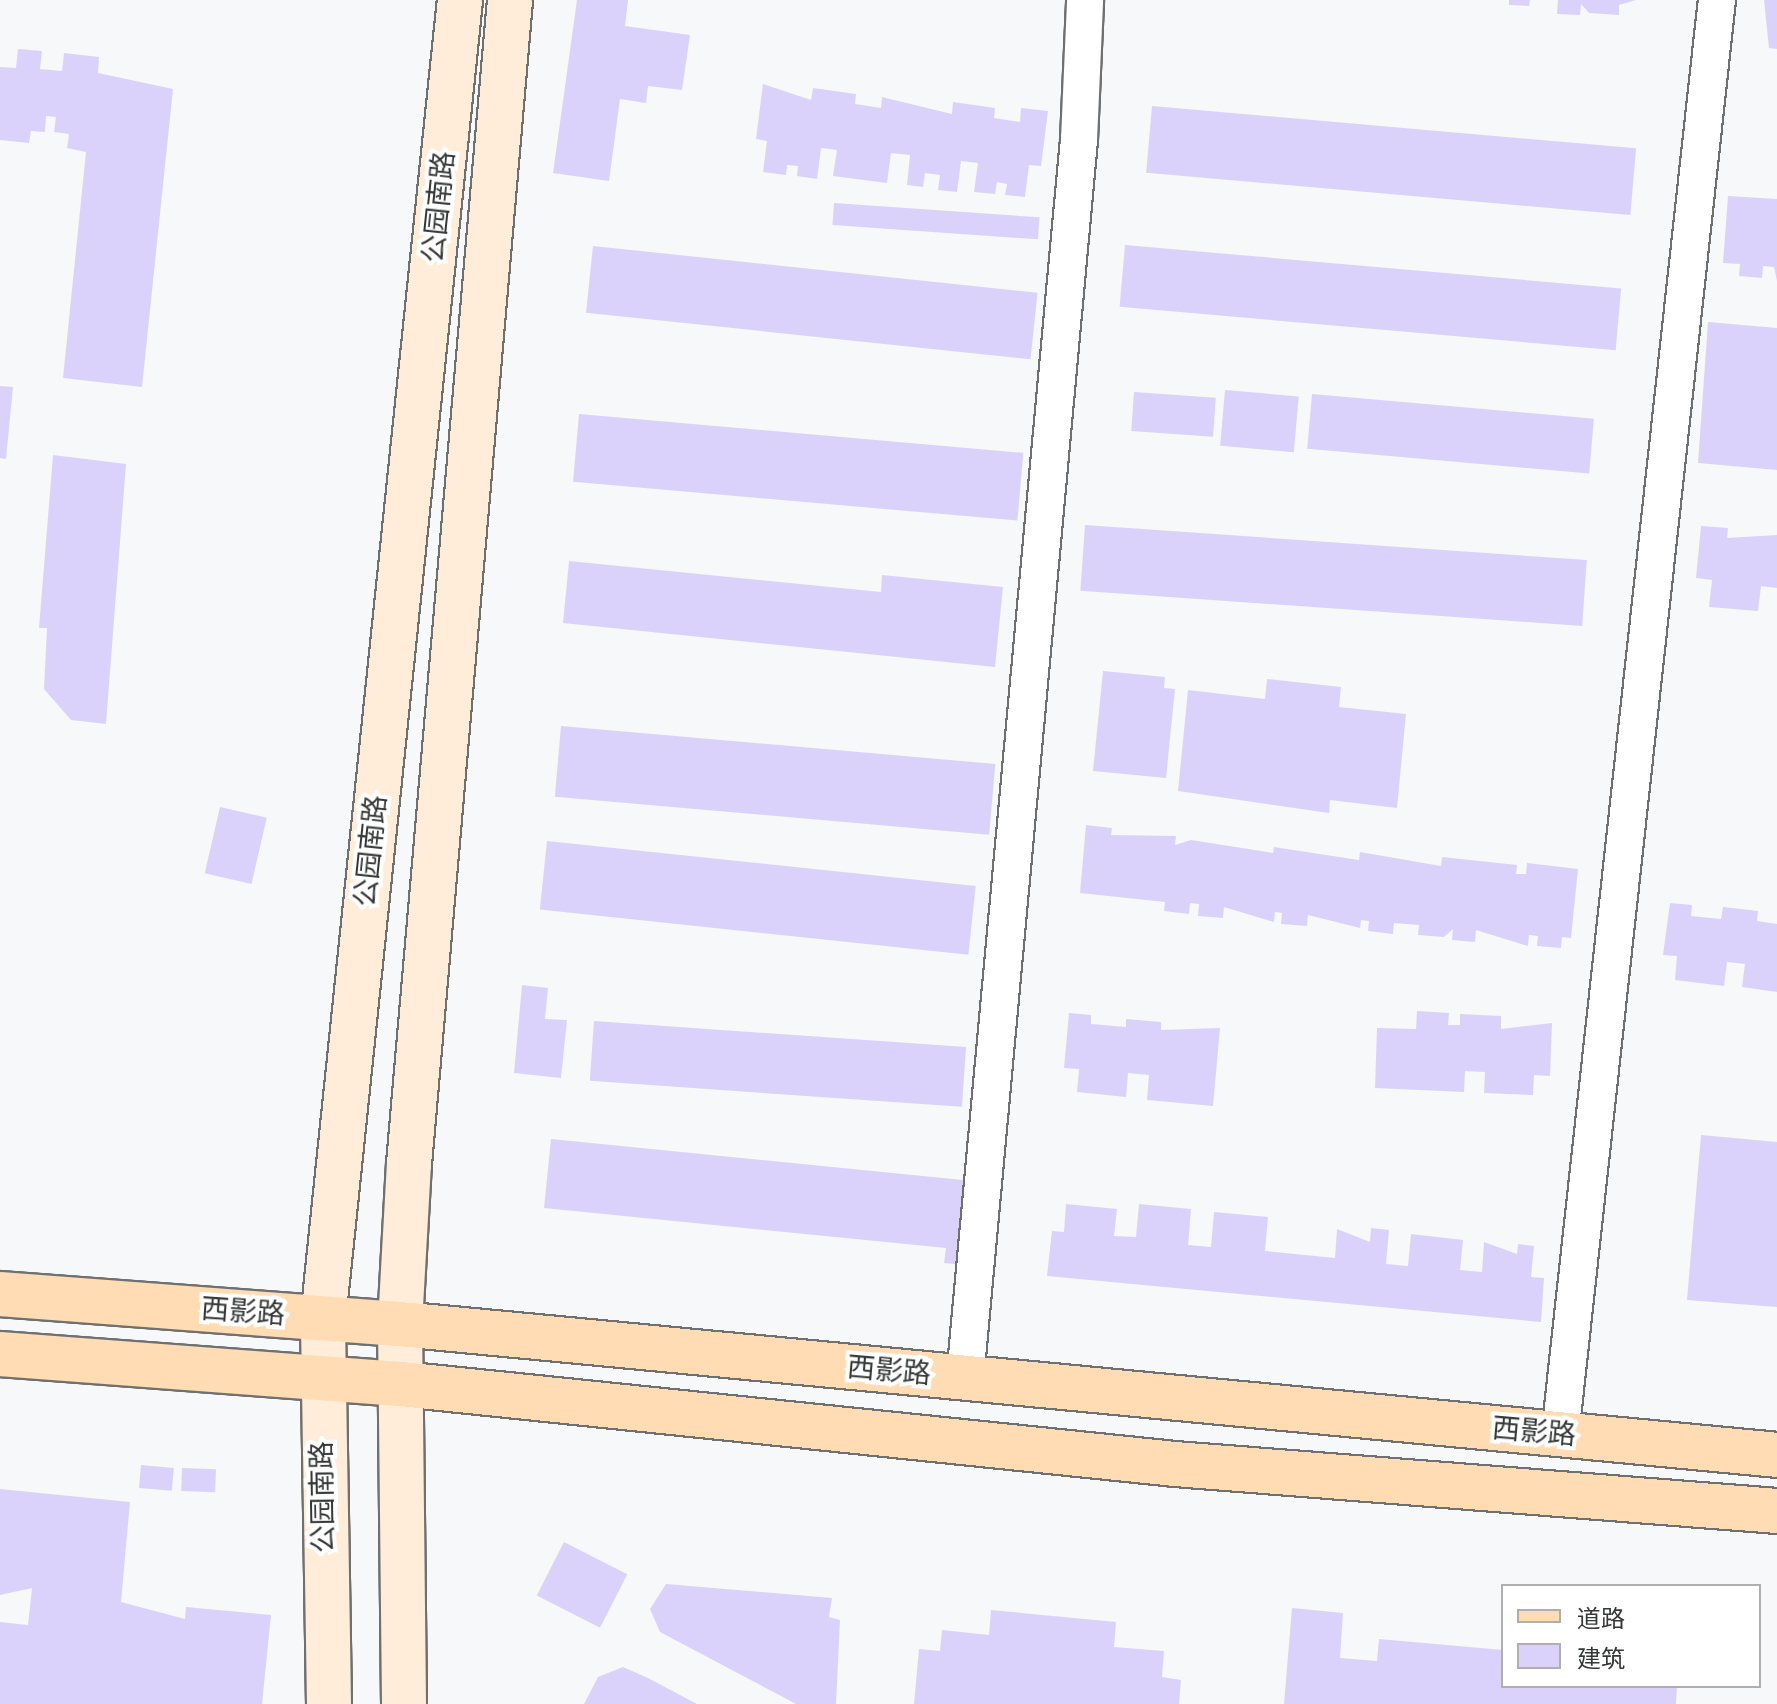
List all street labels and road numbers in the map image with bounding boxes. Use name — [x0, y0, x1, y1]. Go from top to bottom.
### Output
street label: 公园南路 — [416, 150, 462, 264]
street label: 公园南路 — [348, 794, 394, 908]
street label: 西影路 — [200, 1292, 286, 1332]
street label: 西影路 — [846, 1351, 932, 1391]
street label: 西影路 — [1491, 1412, 1577, 1452]
street label: 公园南路 — [305, 1441, 341, 1553]

